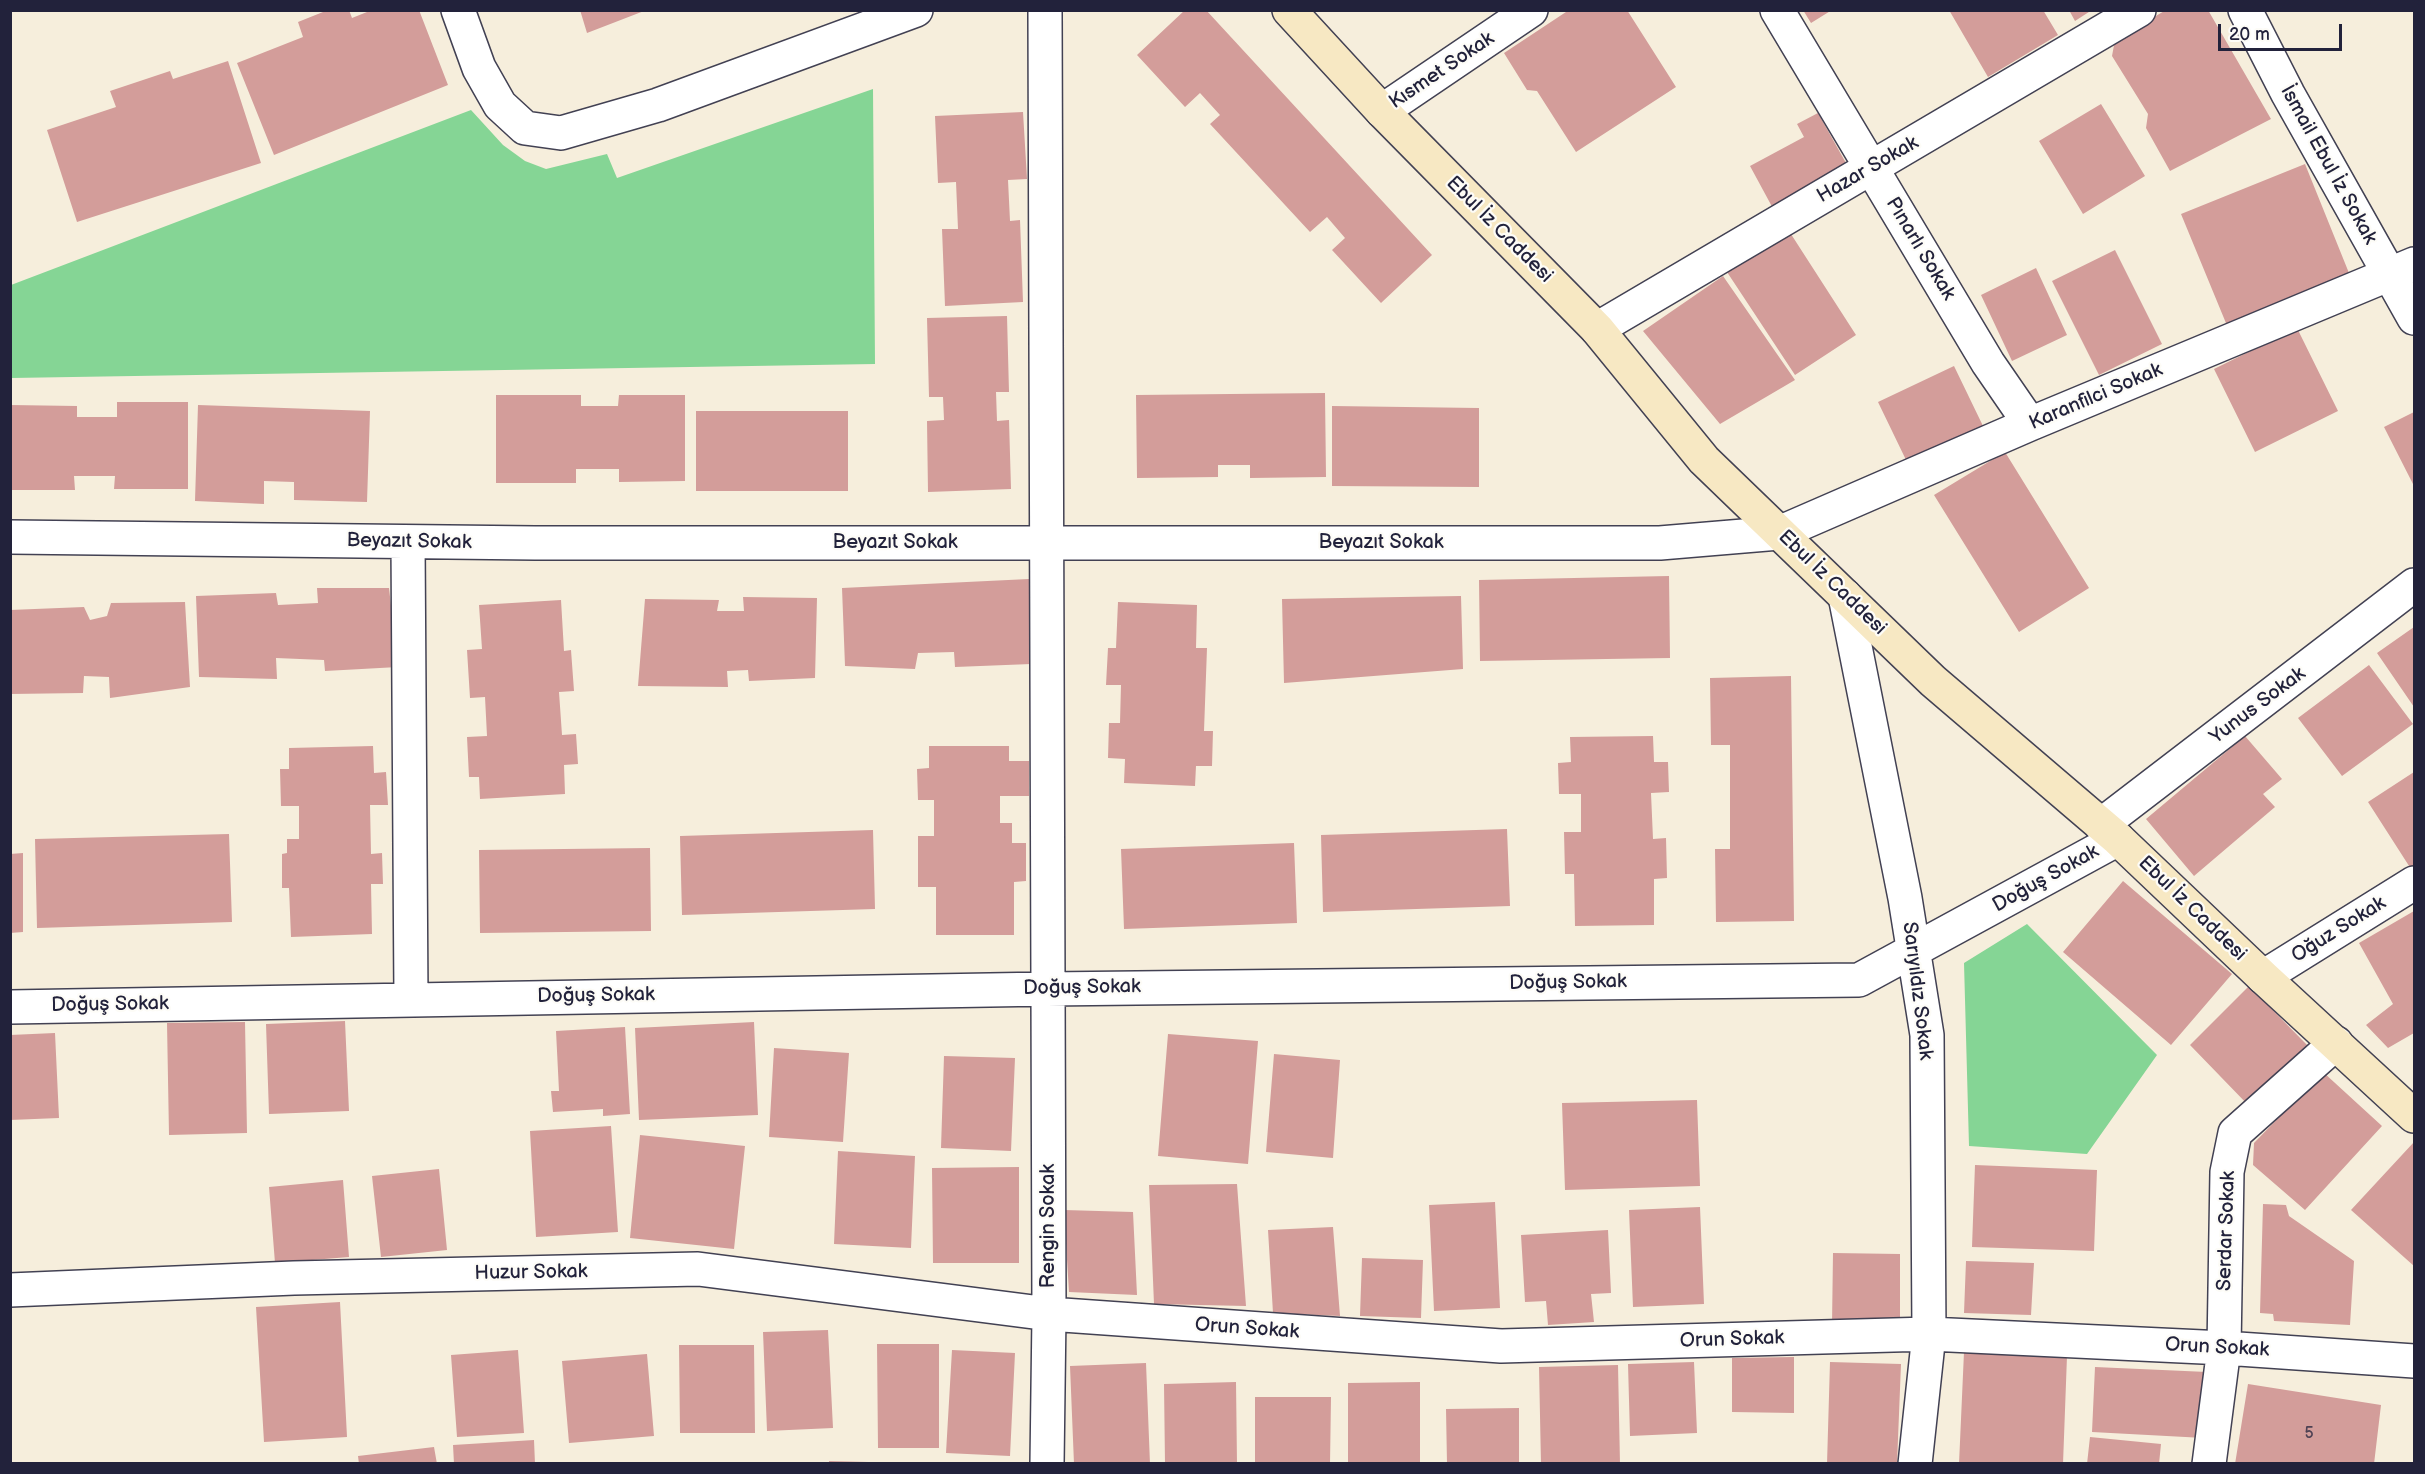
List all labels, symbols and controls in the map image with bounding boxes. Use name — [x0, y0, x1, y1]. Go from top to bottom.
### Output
scale bar — [2221, 12, 2346, 50]
text: 20 m — [2229, 24, 2270, 45]
street label: Kısmet Sokak — [1385, 27, 1499, 115]
street label: İsmail Ebul İz Sokak — [2274, 81, 2382, 249]
street label: Hazar Sokak — [1813, 131, 1923, 209]
street label: Ebul İz Caddesi — [1441, 172, 1557, 288]
street label: Pınarlı Sokak — [1880, 193, 1960, 305]
street label: Karanfilci Sokak — [2026, 358, 2166, 436]
street label: Ebul İz Caddesi — [1773, 525, 1891, 641]
street label: Beyazıt Sokak — [346, 529, 472, 555]
street label: Beyazıt Sokak — [832, 531, 958, 555]
street label: Beyazıt Sokak — [1318, 531, 1444, 555]
street label: Yunus Sokak — [2205, 662, 2311, 750]
street label: Doğuş Sokak — [1989, 840, 2103, 918]
street label: Ebul İz Caddesi — [2133, 851, 2251, 967]
street label: Oğuz Sokak — [2287, 892, 2391, 968]
street label: Sarıyıldız Sokak — [1897, 921, 1937, 1061]
street label: Doğuş Sokak — [1509, 970, 1627, 996]
street label: Doğuş Sokak — [1023, 975, 1141, 1001]
street label: Doğuş Sokak — [537, 983, 655, 1009]
street label: Doğuş Sokak — [51, 992, 169, 1018]
street label: Rengin Sokak — [1037, 1164, 1061, 1288]
street label: Serdar Sokak — [2213, 1171, 2241, 1291]
street label: Huzur Sokak — [474, 1260, 588, 1286]
street label: Orun Sokak — [1194, 1313, 1300, 1345]
street label: Orun Sokak — [1679, 1326, 1785, 1354]
street label: Orun Sokak — [2164, 1333, 2270, 1363]
house number: 5 — [2304, 1424, 2314, 1444]

